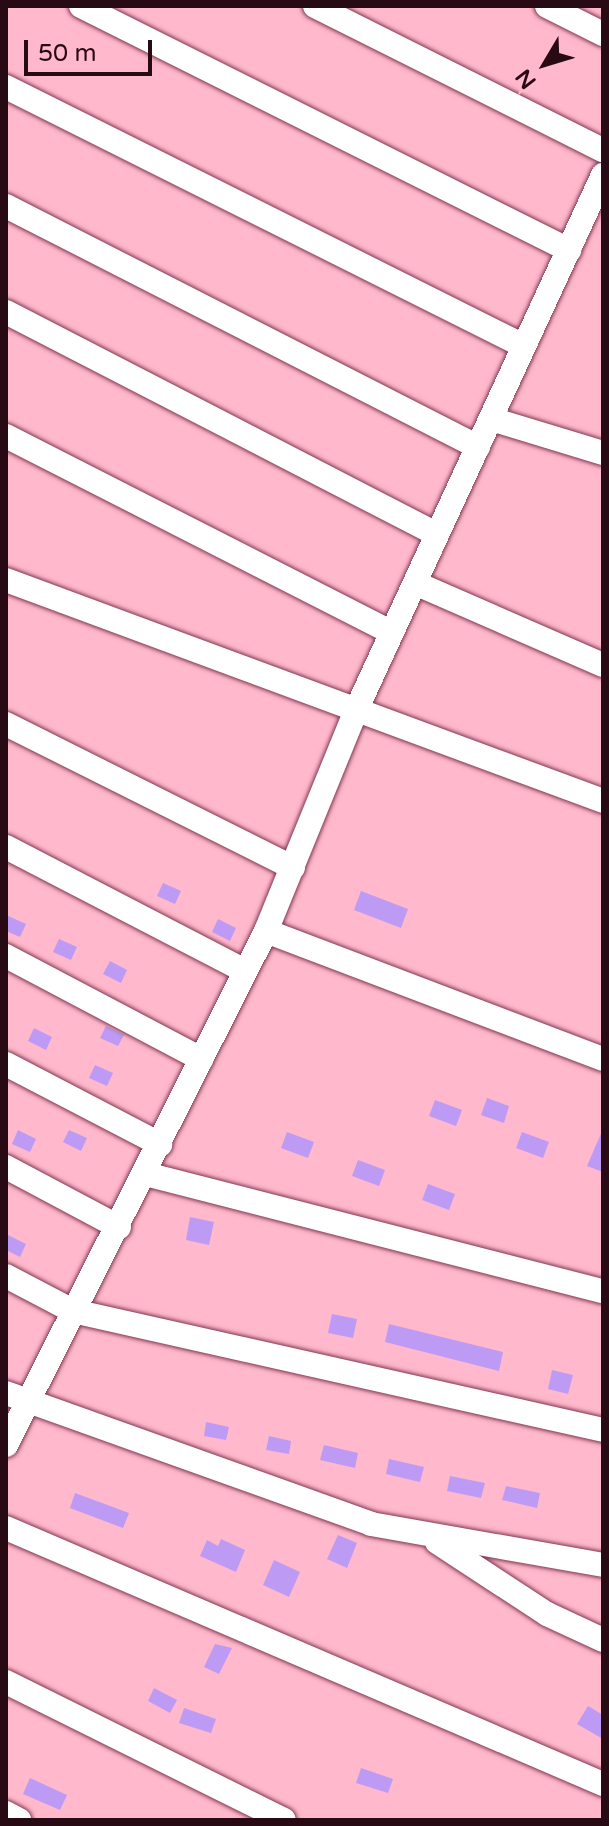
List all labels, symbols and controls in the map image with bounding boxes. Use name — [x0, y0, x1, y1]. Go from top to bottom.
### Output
scale bar — [28, 24, 156, 74]
north arrow — [505, 24, 585, 104]
text: 50 m — [38, 39, 96, 68]
text: N — [510, 64, 542, 94]

